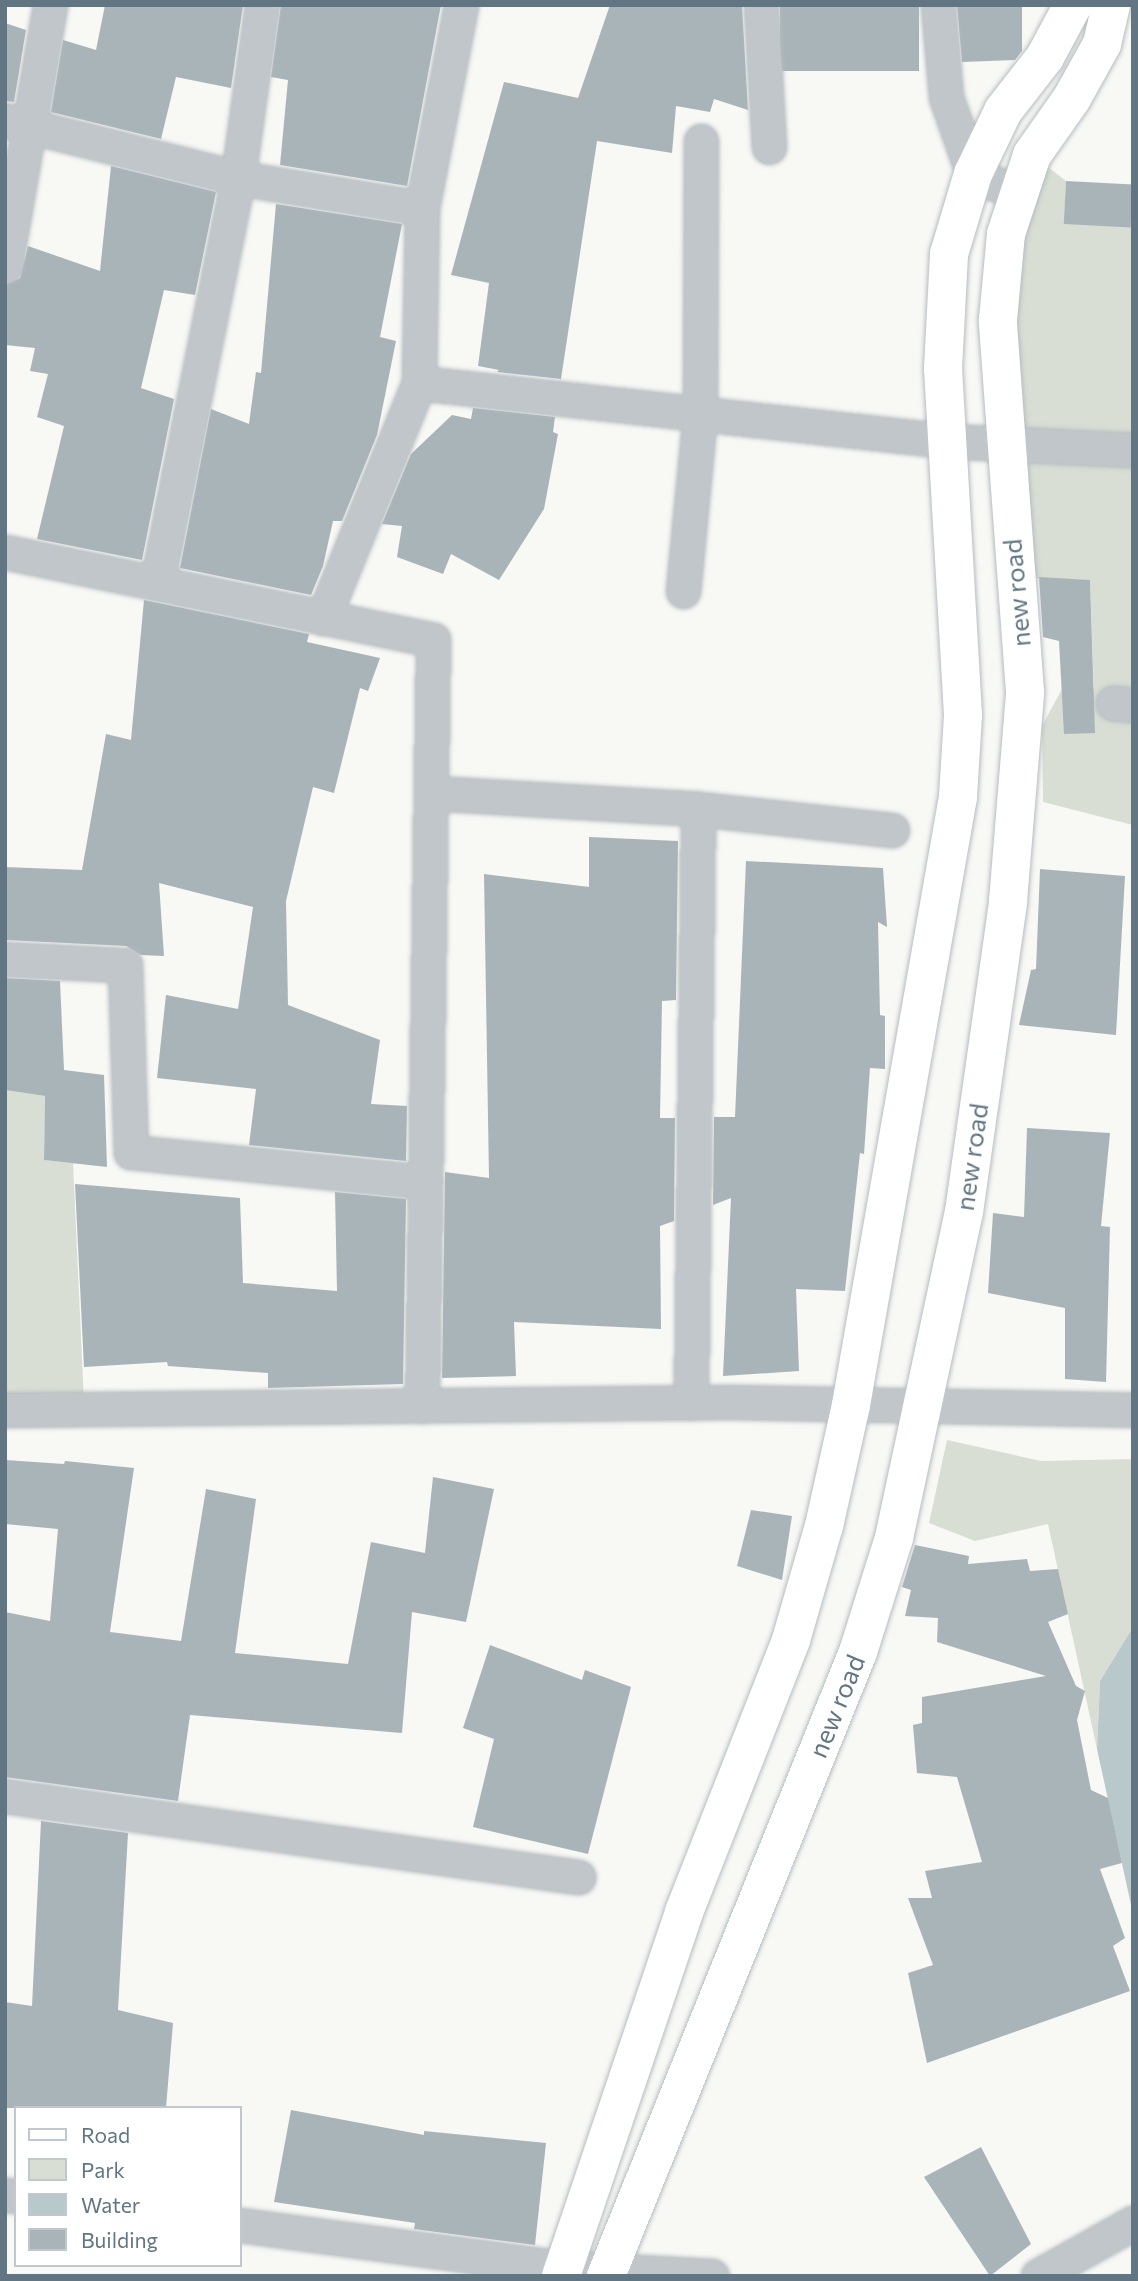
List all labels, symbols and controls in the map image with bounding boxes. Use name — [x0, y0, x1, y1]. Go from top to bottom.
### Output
street label: new road — [996, 538, 1036, 648]
street label: new road — [948, 1101, 994, 1213]
street label: new road — [801, 1650, 871, 1762]
legend — [14, 2106, 242, 2267]
text: Road — [81, 2122, 130, 2147]
text: Park — [81, 2157, 125, 2182]
text: Water — [81, 2192, 140, 2217]
text: Building — [81, 2227, 158, 2252]

